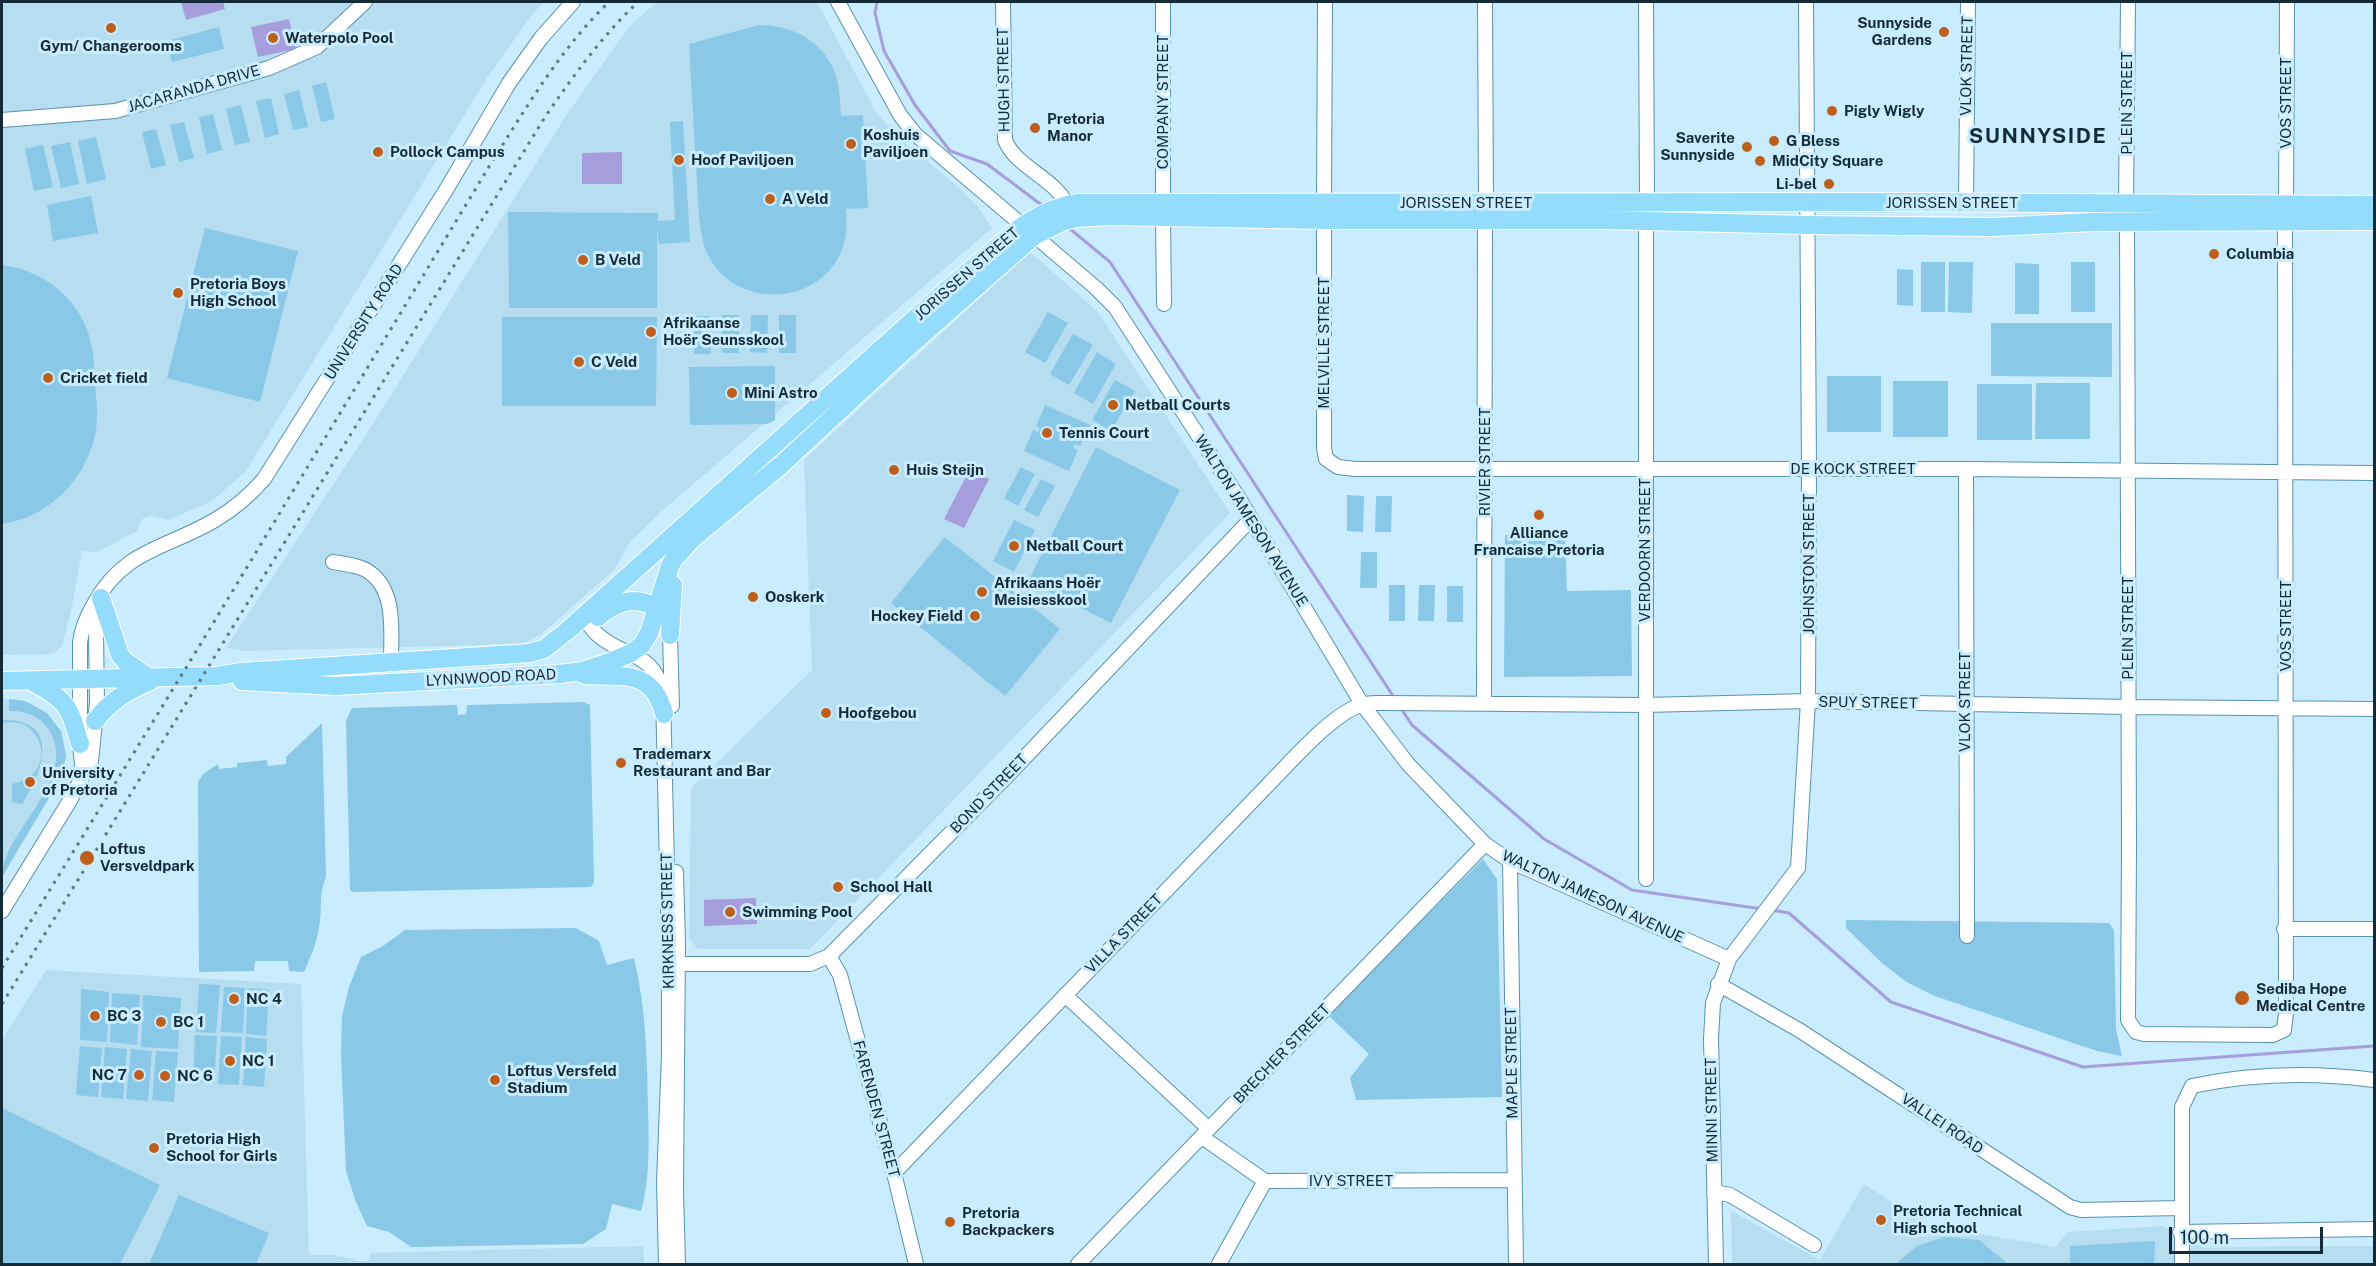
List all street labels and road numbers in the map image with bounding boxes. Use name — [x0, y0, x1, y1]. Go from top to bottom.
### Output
street label: VLOK STREET — [1957, 16, 1977, 116]
street label: HUGH STREET — [994, 27, 1014, 133]
street label: COMPANY STREET — [1154, 35, 1172, 169]
street label: PLEIN STREET — [2118, 51, 2136, 155]
street label: VOS STREET — [2277, 57, 2295, 149]
street label: JACARANDA DRIVE — [126, 61, 262, 117]
street label: JORISSEN STREET — [1400, 194, 1532, 212]
street label: JORISSEN STREET — [1886, 194, 2018, 212]
street label: JORISSEN STREET — [911, 224, 1023, 324]
street label: UNIVERSITY ROAD — [321, 261, 407, 383]
street label: MELVILLE STREET — [1315, 277, 1333, 409]
street label: RIVIER STREET — [1476, 408, 1494, 516]
street label: WALTON JAMESON AVENUE — [1191, 432, 1311, 610]
street label: DE KOCK STREET — [1790, 460, 1916, 478]
street label: VERDOORN STREET — [1636, 478, 1654, 622]
street label: JOHNSTON STREET — [1800, 494, 1818, 634]
street label: PLEIN STREET — [2119, 576, 2137, 680]
street label: VOS STREET — [2277, 580, 2295, 672]
street label: VLOK STREET — [1956, 652, 1974, 752]
street label: LYNNWOOD ROAD — [425, 666, 557, 690]
street label: SPUY STREET — [1818, 693, 1918, 713]
street label: BOND STREET — [947, 751, 1031, 837]
street label: WALTON JAMESON AVENUE — [1499, 847, 1687, 947]
street label: KIRKNESS STREET — [658, 853, 678, 989]
street label: VILLA STREET — [1082, 891, 1166, 977]
street label: BRECHER STREET — [1230, 1001, 1334, 1107]
street label: MAPLE STREET — [1502, 1007, 1522, 1119]
street label: FARENDEN STREET — [849, 1039, 903, 1179]
street label: MINNI STREET — [1702, 1057, 1722, 1163]
street label: VALLEI ROAD — [1898, 1090, 1986, 1158]
street label: IVY STREET — [1309, 1172, 1393, 1190]

